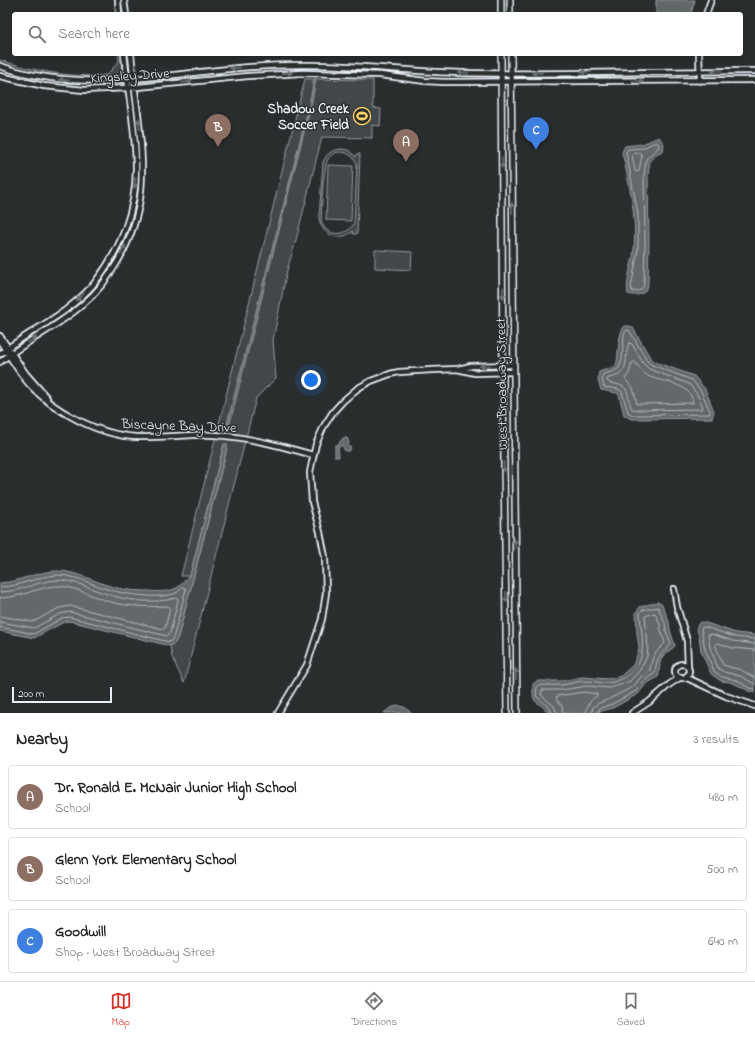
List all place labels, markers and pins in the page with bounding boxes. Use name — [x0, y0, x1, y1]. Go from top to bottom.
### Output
place label: Shadow Creek Soccer Field — [267, 99, 350, 136]
sports icon: Shadow Creek Soccer Field — [352, 106, 372, 126]
pin: B — [205, 114, 231, 147]
pin: C — [523, 117, 549, 150]
pin: A — [393, 129, 419, 162]

